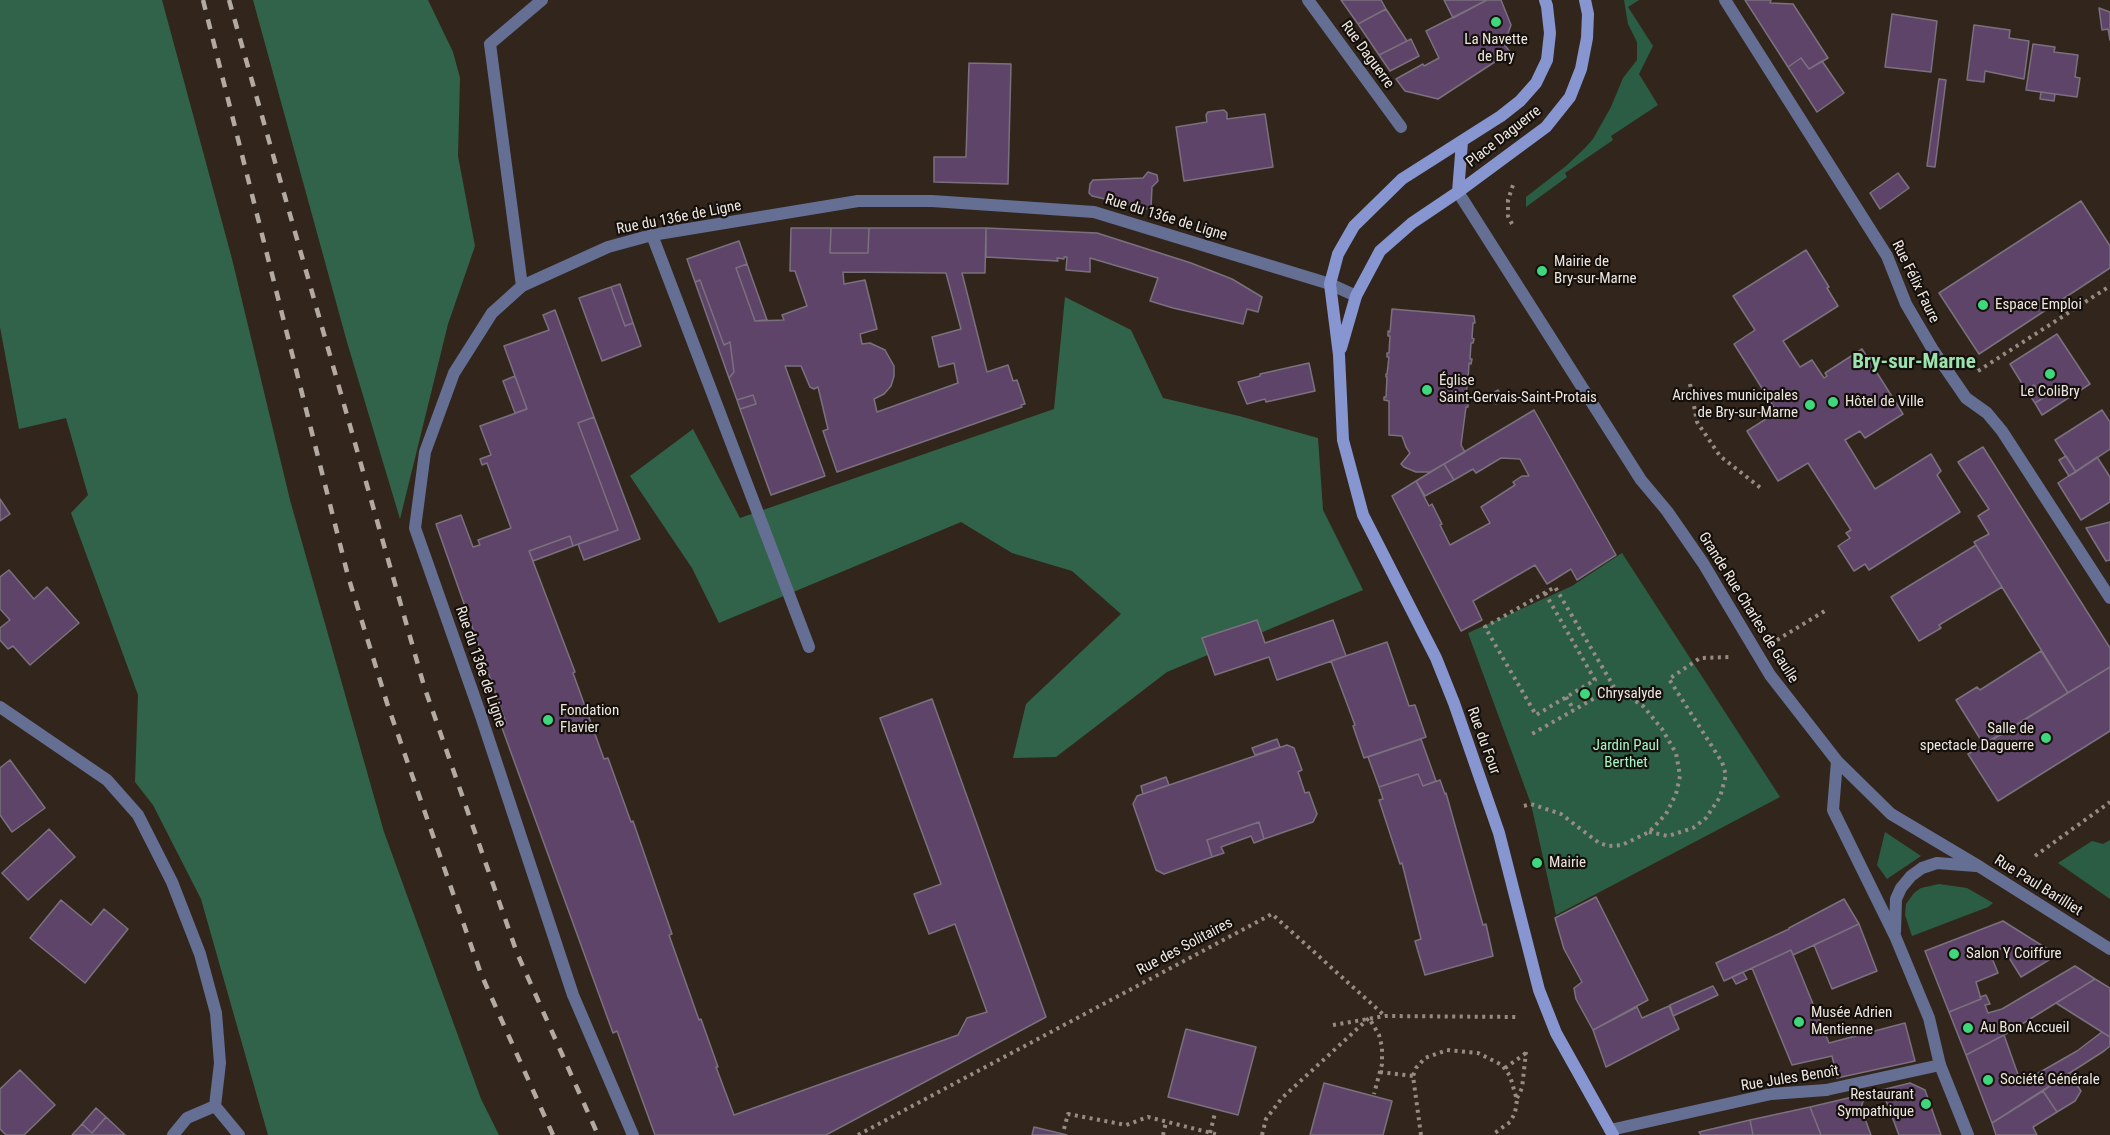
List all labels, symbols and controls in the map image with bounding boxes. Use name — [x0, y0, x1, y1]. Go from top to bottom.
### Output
marker: La Navette de Bry — [1489, 15, 1503, 29]
street label: Rue Daguerre — [1336, 18, 1398, 92]
place label: La Navette de Bry — [1464, 31, 1528, 66]
street label: Place Daguerre — [1463, 102, 1545, 172]
street label: Rue du 136e de Ligne — [1103, 191, 1229, 245]
street label: Rue du 136e de Ligne — [615, 197, 743, 239]
street label: Rue Félix Faure — [1887, 238, 1943, 326]
place label: Mairie de Bry-sur-Marne — [1554, 253, 1637, 288]
marker: Mairie de Bry-sur-Marne — [1535, 264, 1549, 278]
place label: Espace Emploi — [1995, 296, 2082, 314]
marker: Espace Emploi — [1976, 298, 1990, 312]
district label: Bry-sur-Marne — [1852, 350, 1976, 376]
marker: Le ColiBry — [2043, 367, 2057, 381]
place label: Église Saint-Gervais-Saint-Protais — [1439, 372, 1597, 407]
marker: Église Saint-Gervais-Saint-Protais — [1420, 383, 1434, 397]
place label: Le ColiBry — [2020, 383, 2080, 401]
place label: Archives municipales de Bry-sur-Marne — [1672, 387, 1798, 422]
place label: Hôtel de Ville — [1845, 393, 1924, 411]
marker: Hôtel de Ville — [1826, 395, 1840, 409]
marker: Archives municipales de Bry-sur-Marne — [1803, 398, 1817, 412]
street label: Grande Rue Charles de Gaulle — [1694, 529, 1802, 687]
street label: Rue du 136e de Ligne — [451, 604, 509, 730]
place label: Chrysalyde — [1597, 685, 1662, 703]
marker: Chrysalyde — [1578, 687, 1592, 701]
place label: Fondation Flavier — [560, 702, 619, 737]
street label: Rue du Four — [1463, 705, 1503, 777]
marker: Fondation Flavier — [541, 713, 555, 727]
place label: Salle de spectacle Daguerre — [1920, 720, 2034, 755]
marker: Salle de spectacle Daguerre — [2039, 731, 2053, 745]
park label: Jardin Paul Berthet — [1593, 737, 1659, 772]
street label: Rue Paul Barilliet — [1991, 852, 2085, 920]
place label: Mairie — [1549, 854, 1586, 872]
marker: Mairie — [1530, 856, 1544, 870]
street label: Rue des Solitaires — [1134, 914, 1236, 980]
place label: Salon Y Coiffure — [1966, 945, 2062, 963]
marker: Salon Y Coiffure — [1947, 947, 1961, 961]
place label: Musée Adrien Mentienne — [1811, 1004, 1892, 1039]
marker: Musée Adrien Mentienne — [1792, 1015, 1806, 1029]
place label: Au Bon Accueil — [1980, 1019, 2069, 1037]
marker: Au Bon Accueil — [1961, 1021, 1975, 1035]
street label: Rue Jules Benoît — [1740, 1062, 1840, 1096]
place label: Société Générale — [2000, 1071, 2100, 1089]
marker: Société Générale — [1981, 1073, 1995, 1087]
place label: Restaurant Sympathique — [1837, 1086, 1914, 1121]
marker: Restaurant Sympathique — [1919, 1097, 1933, 1111]

